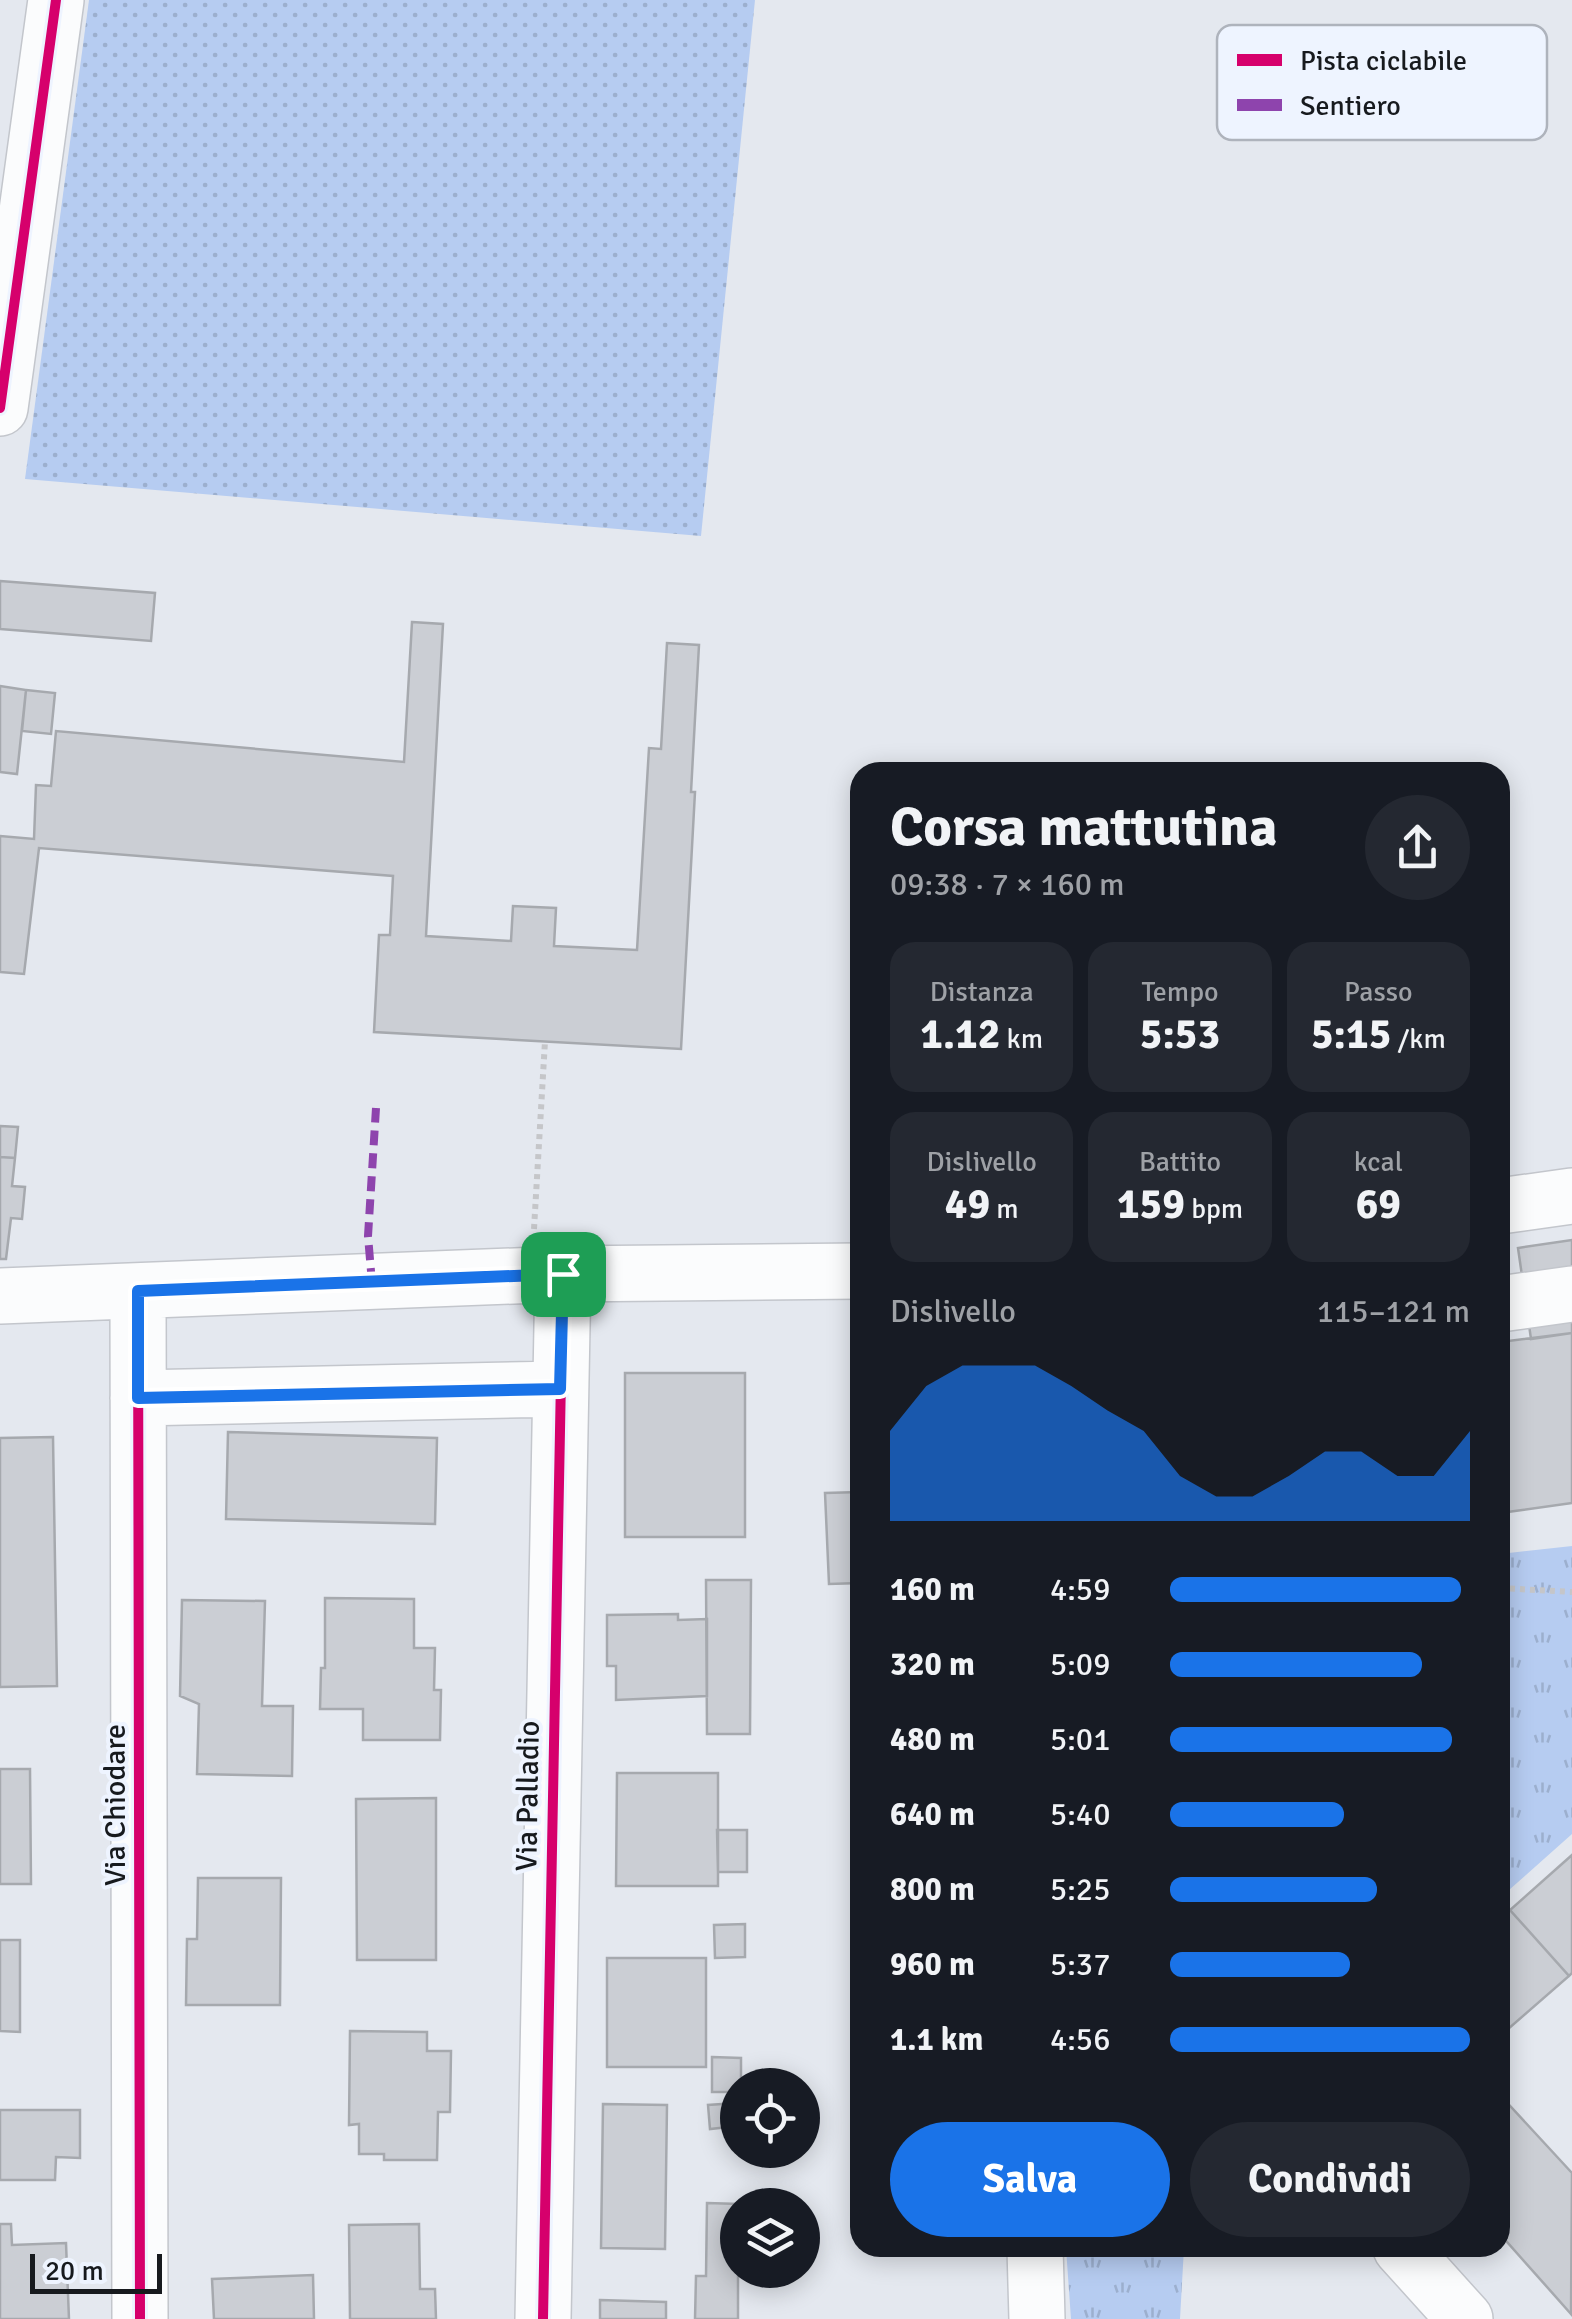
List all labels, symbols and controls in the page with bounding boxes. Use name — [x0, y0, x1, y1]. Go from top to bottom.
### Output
legend — [1217, 25, 1547, 140]
text: Pista ciclabile — [1300, 44, 1467, 78]
text: Sentiero — [1300, 89, 1401, 123]
text: Corsa mattutina — [890, 793, 1277, 861]
button: share — [1365, 795, 1470, 900]
text: 09:38 · 7 × 160 m — [890, 865, 1125, 904]
text: Distanza — [930, 975, 1034, 1009]
text: Tempo — [1141, 975, 1219, 1009]
text: Passo — [1344, 975, 1413, 1009]
text: 1.12 — [920, 1009, 1000, 1060]
text: 5:53 — [1140, 1009, 1220, 1060]
text: 5:15 — [1311, 1009, 1391, 1060]
text: km — [1000, 1022, 1043, 1056]
text: /km — [1391, 1022, 1446, 1056]
text: Dislivello — [927, 1145, 1037, 1179]
text: Battito — [1139, 1145, 1221, 1179]
text: kcal — [1354, 1145, 1403, 1179]
text: 49 — [945, 1179, 990, 1230]
text: 159 — [1117, 1179, 1185, 1230]
text: 69 — [1356, 1179, 1401, 1230]
text: m — [990, 1192, 1019, 1226]
text: bpm — [1185, 1192, 1243, 1226]
pin — [521, 1232, 606, 1317]
icon: arrive — [536, 1247, 591, 1302]
text: Dislivello — [890, 1292, 1016, 1331]
text: 115–121 m — [1317, 1292, 1470, 1331]
text: 160 m — [890, 1570, 975, 1609]
text: 4:59 — [1050, 1570, 1110, 1609]
text: 320 m — [890, 1645, 975, 1684]
text: 5:09 — [1050, 1645, 1110, 1684]
street label: Via Palladio — [508, 1720, 548, 1872]
text: 480 m — [890, 1720, 975, 1759]
text: 5:01 — [1050, 1720, 1110, 1759]
street label: Via Chiodare — [97, 1724, 134, 1886]
text: 640 m — [890, 1795, 975, 1834]
text: 5:40 — [1050, 1795, 1110, 1834]
text: 800 m — [890, 1870, 975, 1909]
text: 5:25 — [1050, 1870, 1110, 1909]
text: 960 m — [890, 1945, 975, 1984]
text: 5:37 — [1050, 1945, 1110, 1984]
text: 1.1 km — [890, 2020, 983, 2059]
text: 4:56 — [1050, 2020, 1110, 2059]
map controls — [720, 2068, 820, 2288]
button: locate — [720, 2068, 820, 2168]
button: Salva — [890, 2122, 1170, 2237]
button: Condividi — [1190, 2122, 1470, 2237]
button: layers — [720, 2188, 820, 2288]
scale bar — [30, 2249, 162, 2294]
text: 20 m — [45, 2254, 104, 2288]

